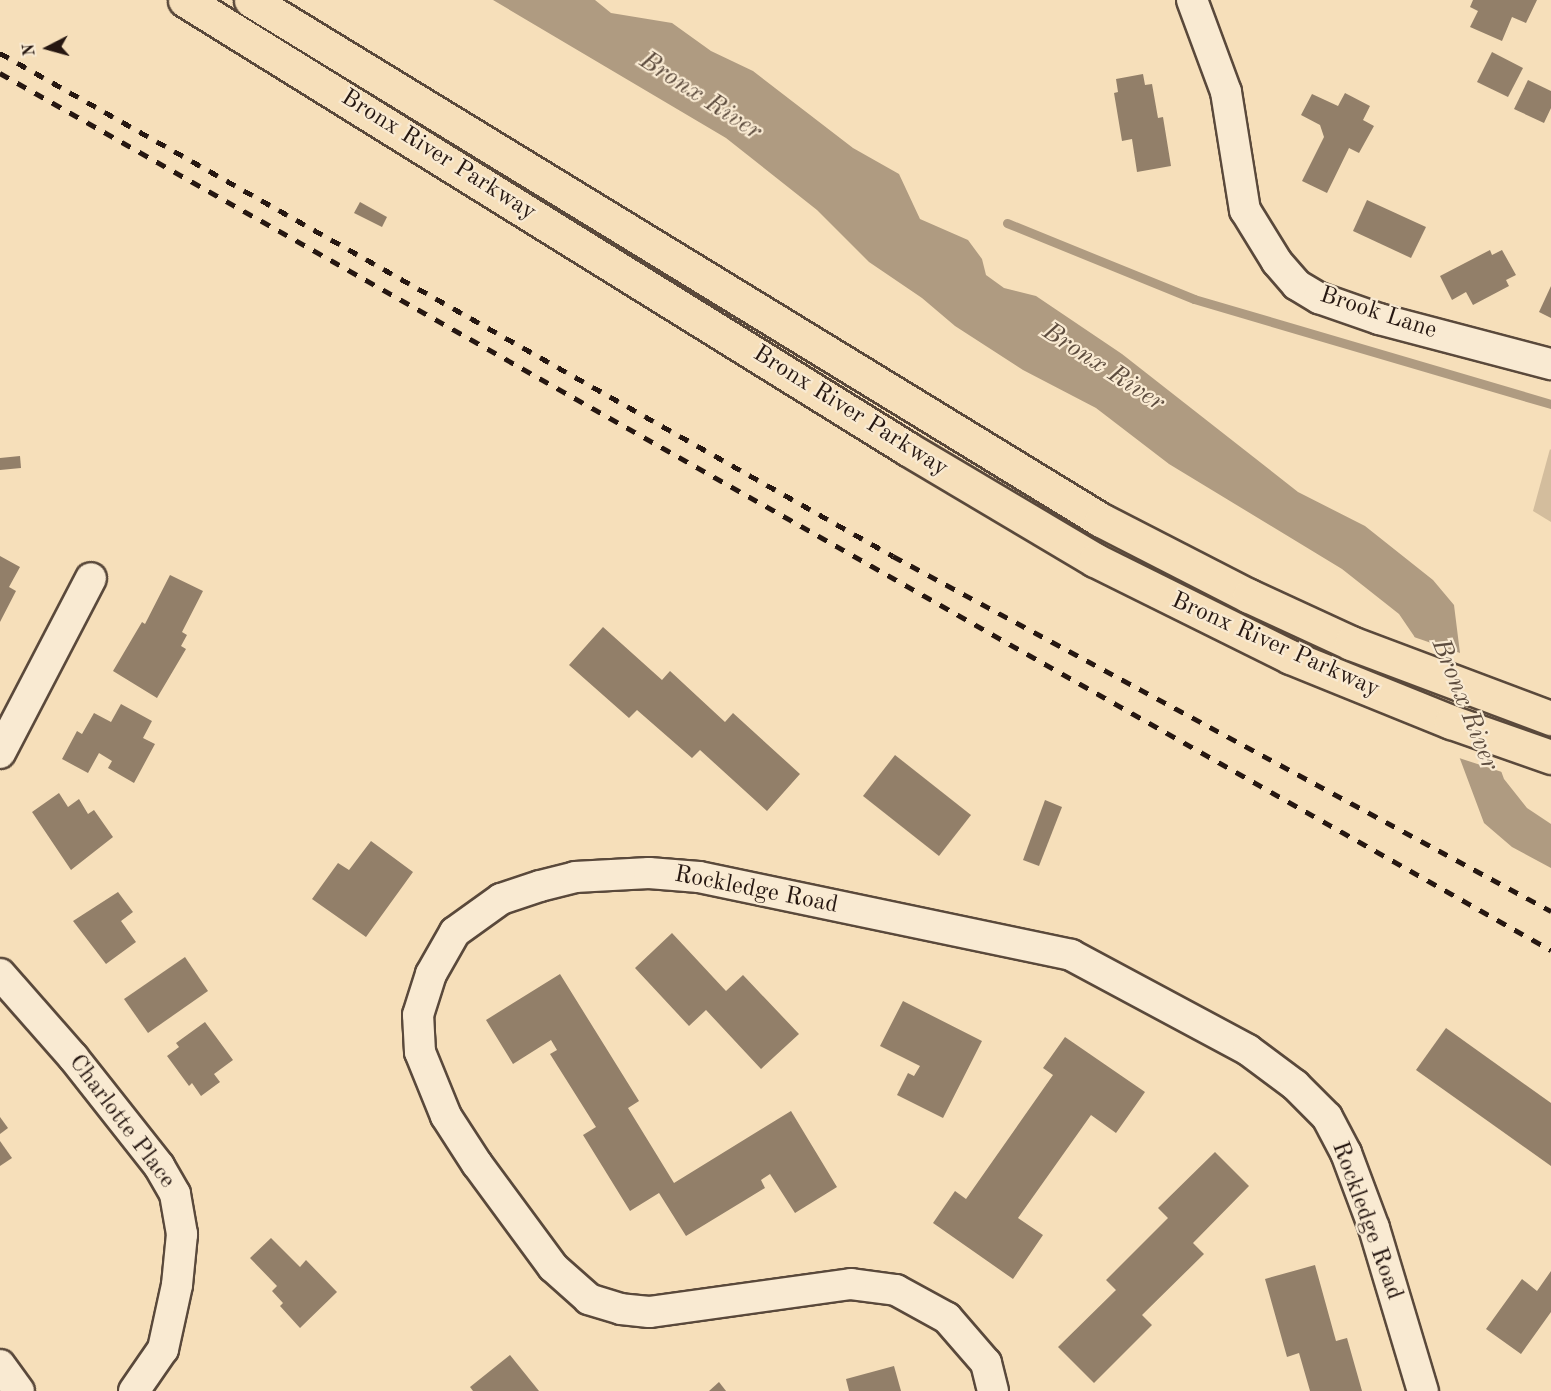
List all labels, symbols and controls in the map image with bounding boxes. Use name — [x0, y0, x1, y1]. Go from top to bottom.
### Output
north arrow — [18, 18, 78, 78]
text: N — [22, 43, 39, 57]
water label: Bronx River — [633, 46, 767, 148]
street label: Bronx River Parkway — [335, 84, 541, 228]
street label: Brook Lane — [1316, 282, 1440, 346]
water label: Bronx River — [1036, 317, 1170, 419]
street label: Bronx River Parkway — [747, 340, 953, 484]
street label: Bronx River Parkway — [1166, 587, 1384, 705]
water label: Bronx River — [1423, 635, 1505, 775]
street label: Rockledge Road — [672, 861, 840, 921]
street label: Charlotte Place — [61, 1049, 181, 1195]
street label: Rockledge Road — [1324, 1138, 1408, 1304]

